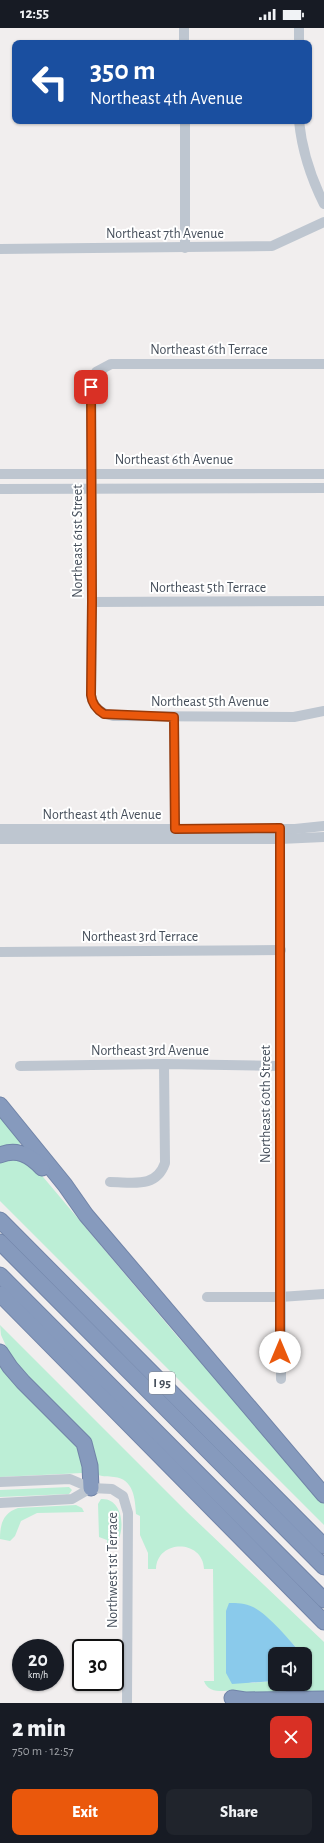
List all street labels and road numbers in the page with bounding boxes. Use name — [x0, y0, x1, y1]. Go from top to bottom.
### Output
street label: Northeast 7th Avenue — [106, 227, 224, 241]
street label: Northeast 6th Terrace — [150, 343, 268, 357]
street label: Northeast 6th Avenue — [115, 453, 233, 467]
street label: Northeast 61st Street — [71, 484, 85, 598]
street label: Northeast 5th Terrace — [150, 581, 266, 595]
street label: Northeast 5th Avenue — [151, 695, 269, 709]
street label: Northeast 4th Avenue — [43, 808, 161, 822]
street label: Northeast 3rd Terrace — [82, 930, 198, 944]
street label: Northeast 3rd Avenue — [91, 1044, 209, 1058]
street label: Northeast 60th Street — [259, 1044, 273, 1163]
road number: I 95 — [149, 1372, 175, 1394]
street label: Northwest 1st Terrace — [106, 1512, 120, 1628]

